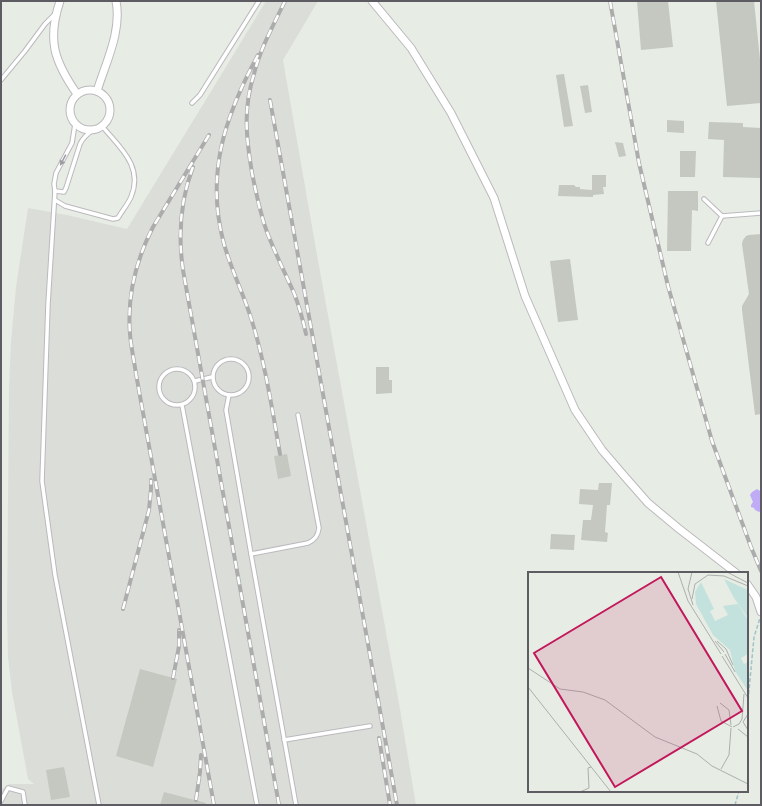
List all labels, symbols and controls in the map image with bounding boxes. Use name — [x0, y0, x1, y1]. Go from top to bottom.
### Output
one-way arrow — [60, 154, 66, 166]
inset map — [528, 572, 748, 792]

